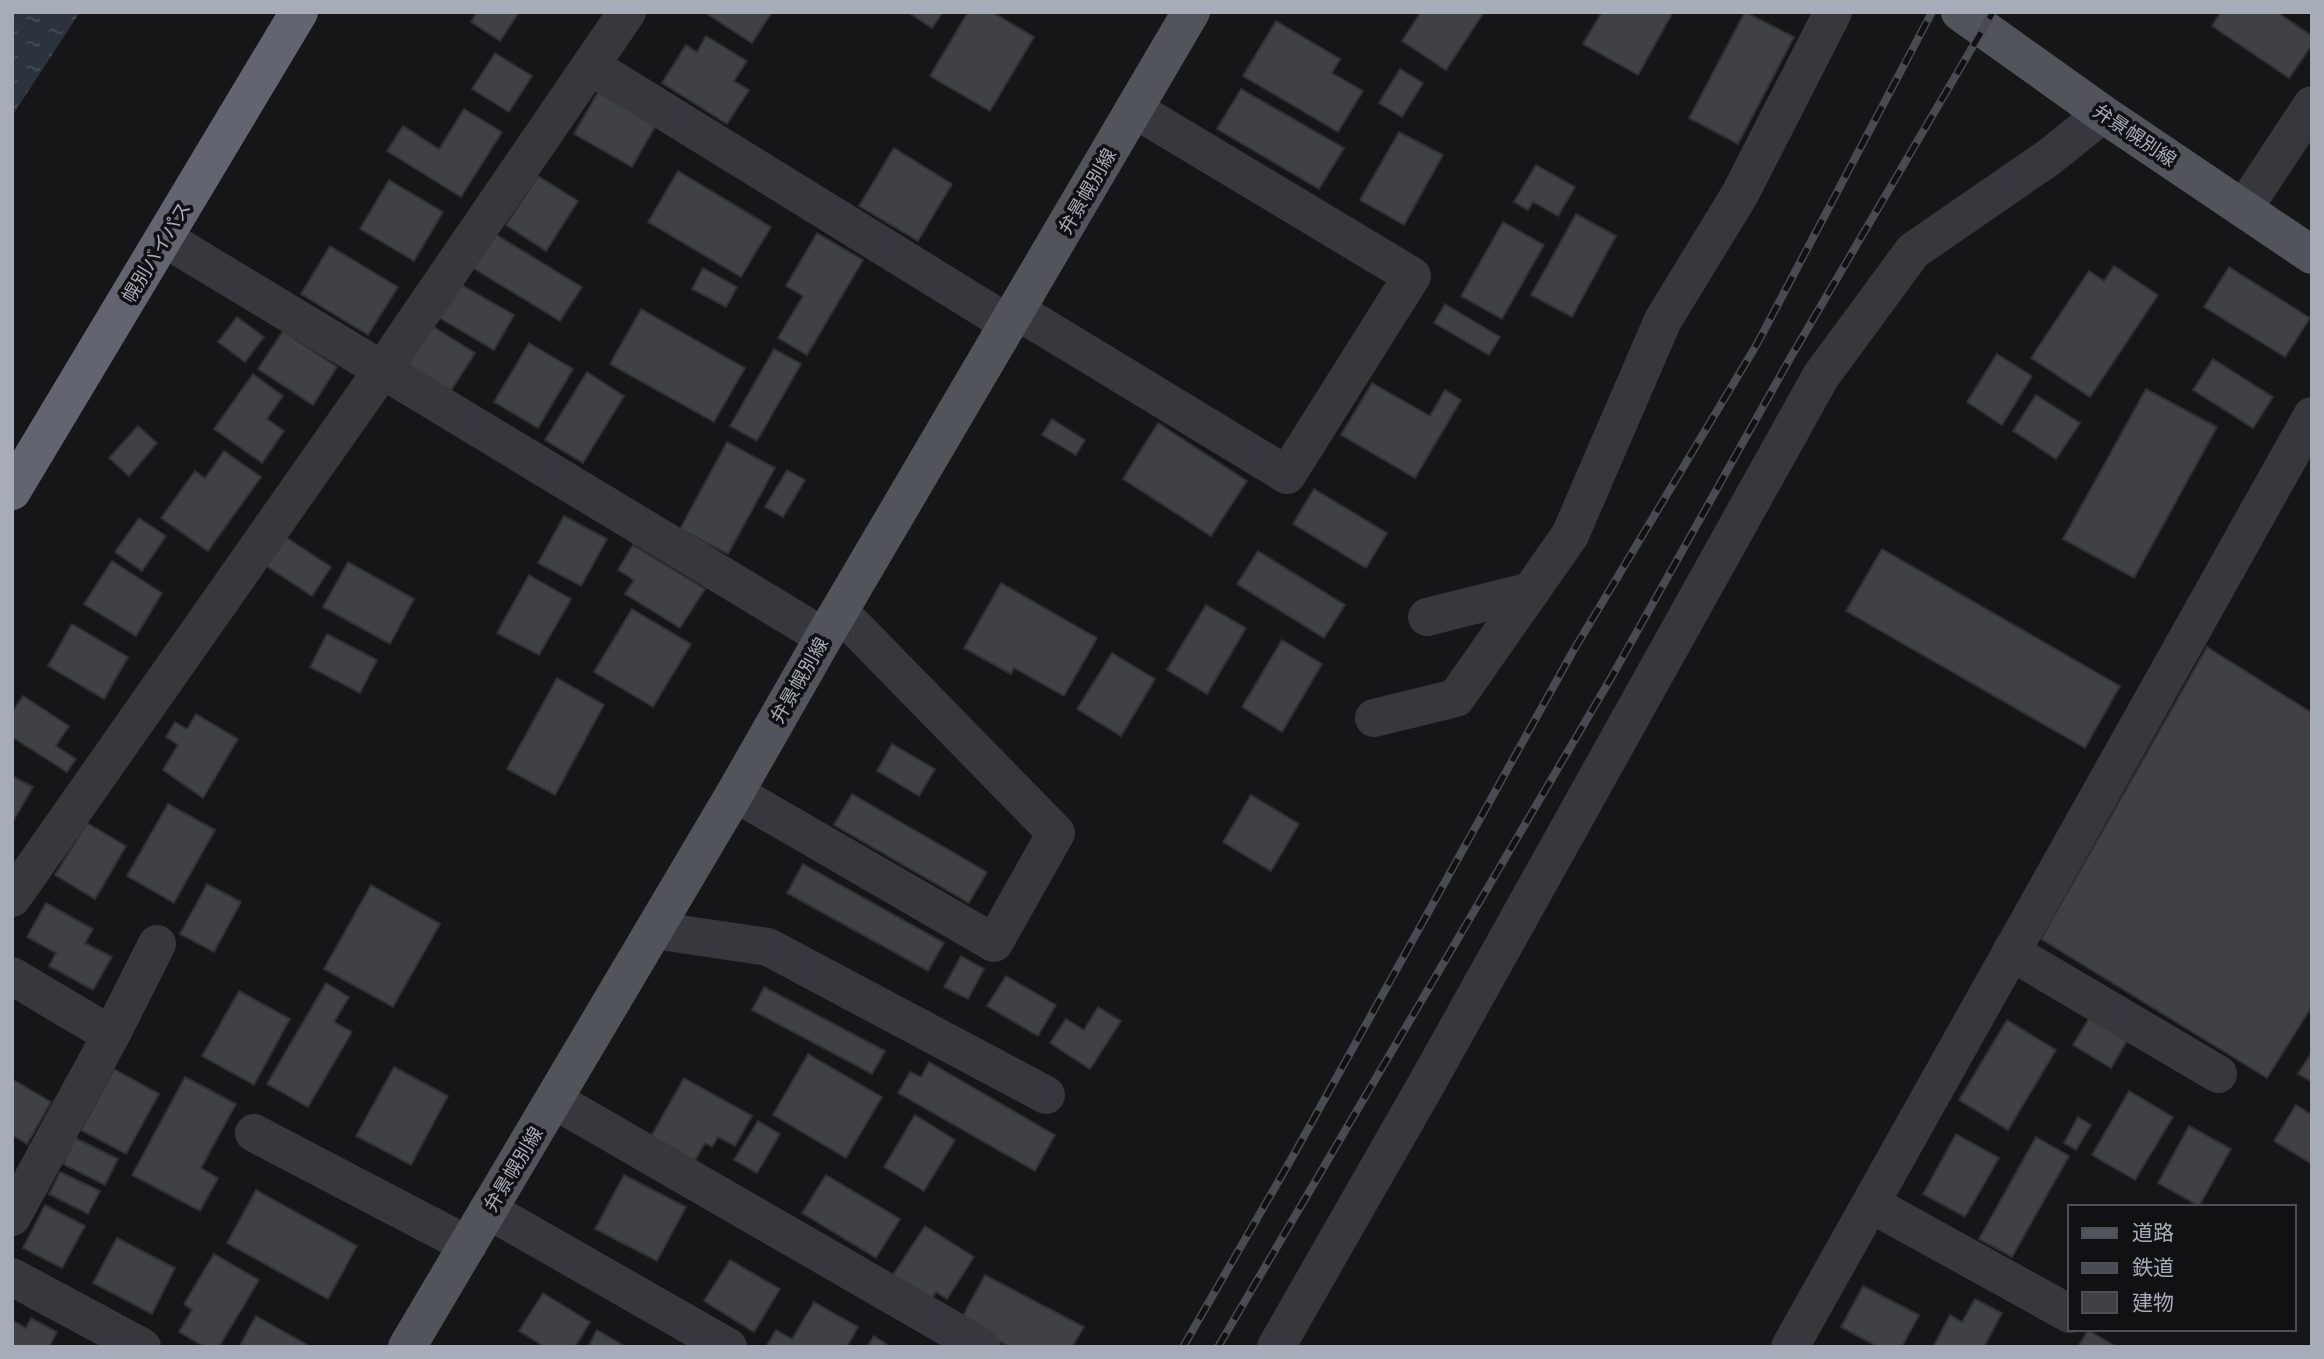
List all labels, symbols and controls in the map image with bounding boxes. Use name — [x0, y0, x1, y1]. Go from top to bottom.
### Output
street label: 弁景幌別線 — [2089, 100, 2180, 171]
street label: 弁景幌別線 — [1055, 145, 1120, 238]
street label: 幌別バイパス — [118, 198, 195, 306]
street label: 弁景幌別線 — [767, 634, 832, 727]
street label: 弁景幌別線 — [480, 1123, 547, 1215]
legend — [2068, 1205, 2296, 1331]
text: 道路 — [2132, 1221, 2174, 1244]
text: 鉄道 — [2132, 1256, 2174, 1279]
text: 建物 — [2132, 1291, 2174, 1314]

